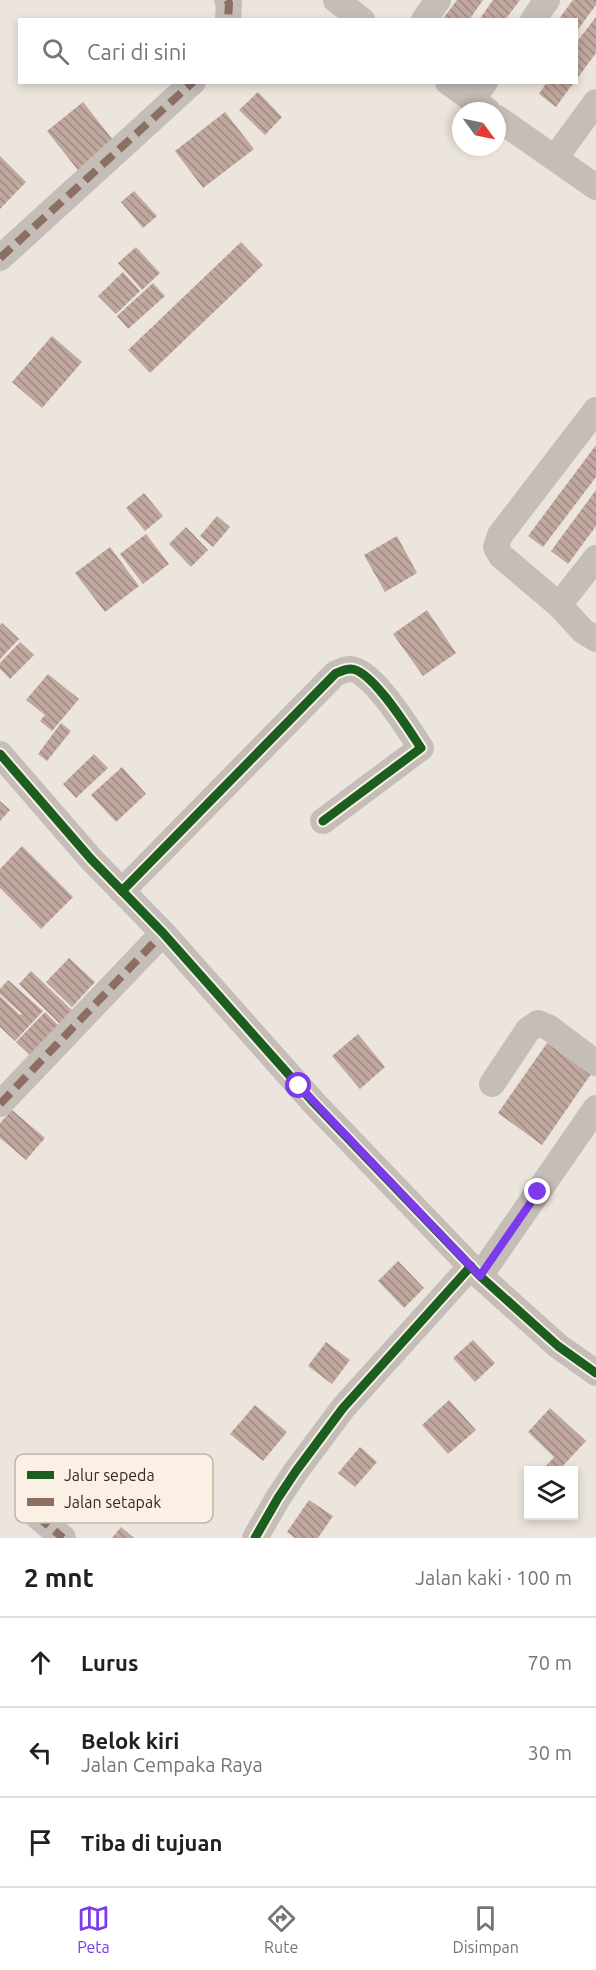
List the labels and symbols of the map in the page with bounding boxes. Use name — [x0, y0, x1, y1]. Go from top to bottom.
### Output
north arrow — [452, 102, 506, 156]
route start — [285, 1072, 311, 1098]
route end — [524, 1178, 550, 1204]
legend — [15, 1454, 213, 1523]
text: Jalur sepeda — [64, 1466, 155, 1484]
text: Jalan setapak — [64, 1493, 161, 1511]

